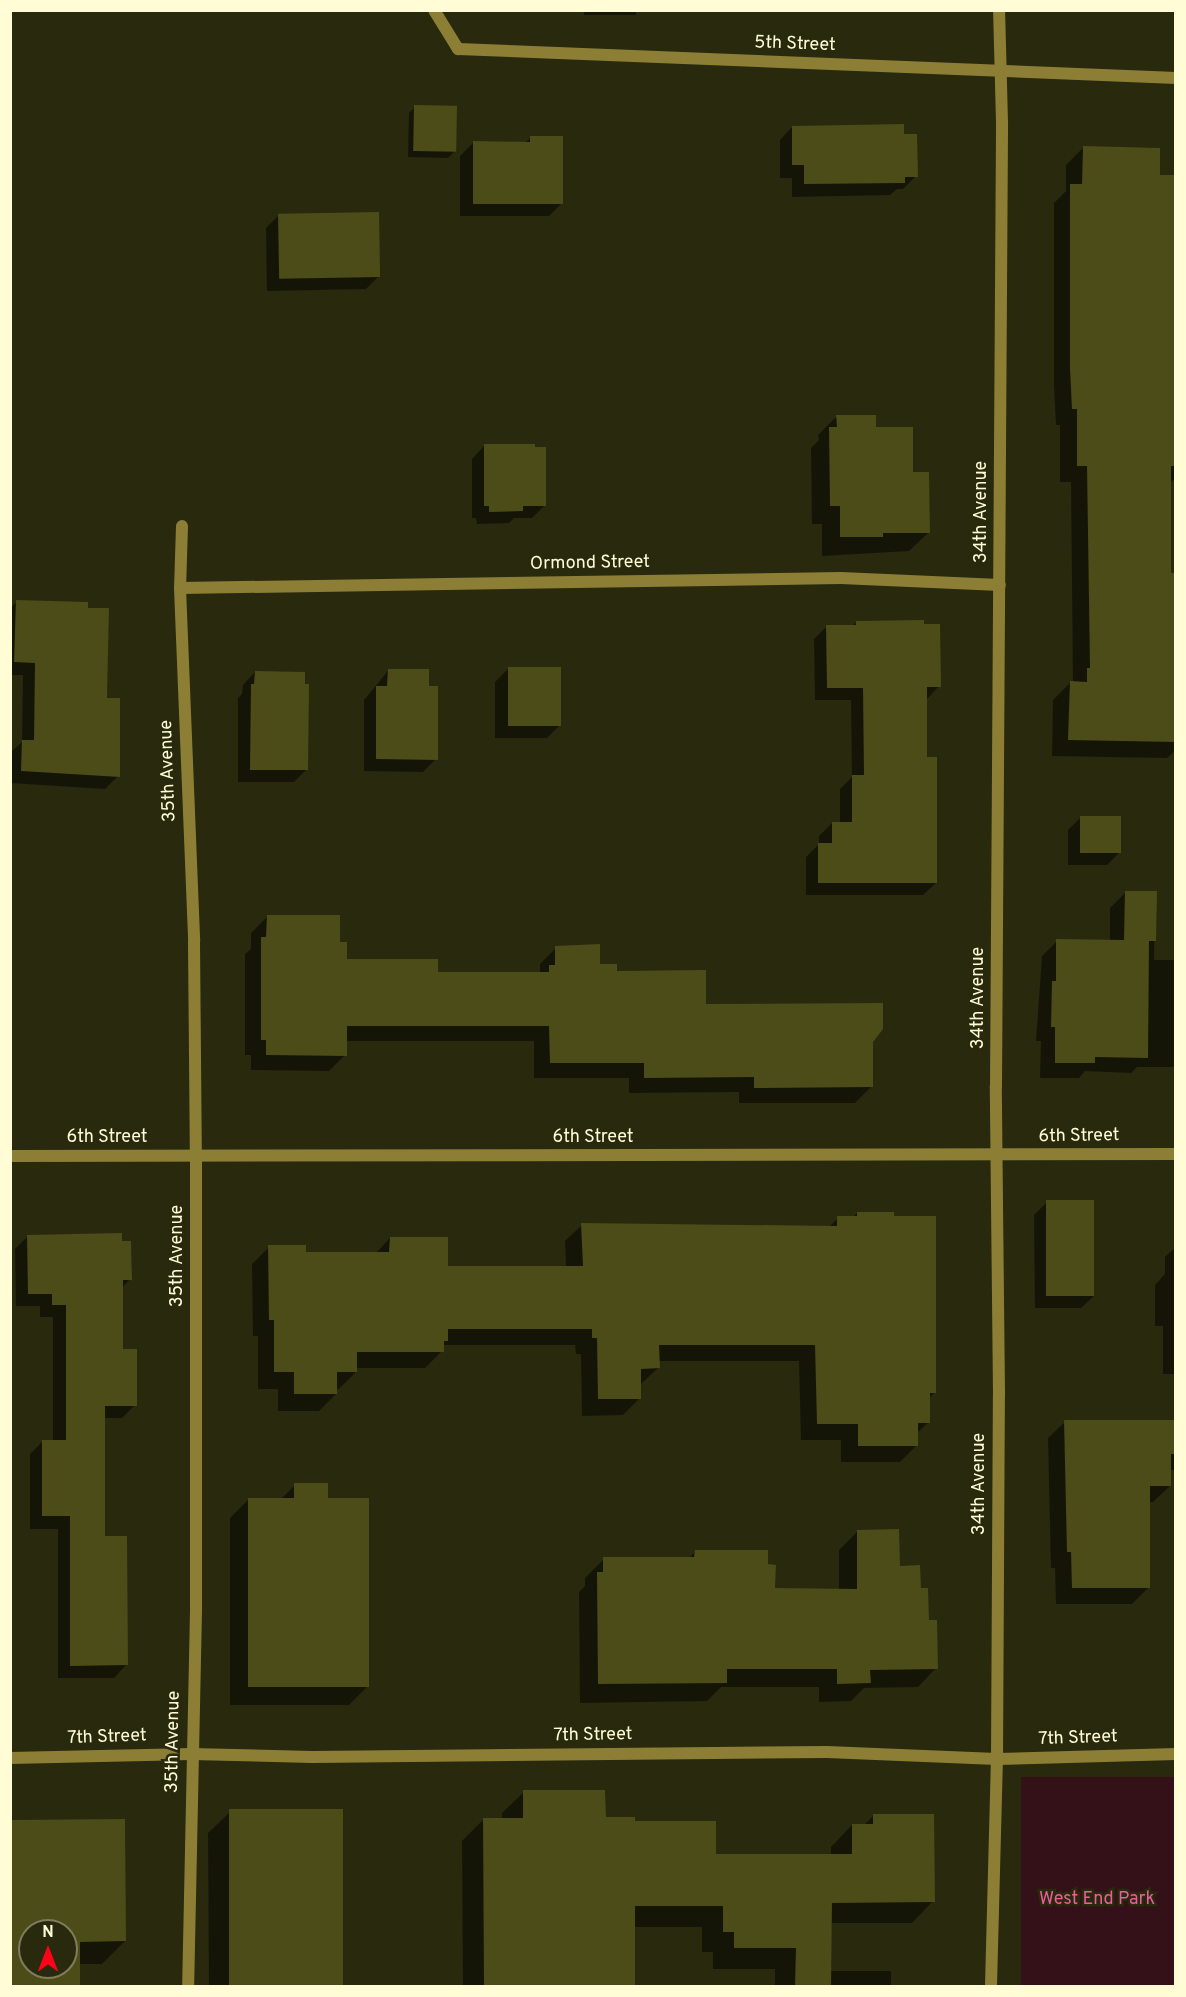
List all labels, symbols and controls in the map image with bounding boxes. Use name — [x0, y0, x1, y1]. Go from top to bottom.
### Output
street label: 5th Street — [754, 33, 836, 57]
street label: 34th Avenue — [971, 461, 993, 563]
street label: Ormond Street — [530, 552, 650, 576]
street label: 35th Avenue — [156, 719, 182, 823]
street label: 34th Avenue — [968, 947, 990, 1049]
street label: 6th Street — [1038, 1125, 1120, 1149]
street label: 6th Street — [66, 1127, 148, 1149]
street label: 6th Street — [552, 1127, 634, 1149]
street label: 35th Avenue — [167, 1205, 189, 1307]
street label: 34th Avenue — [969, 1433, 991, 1535]
street label: 35th Avenue — [162, 1690, 186, 1794]
street label: 7th Street — [553, 1725, 633, 1747]
street label: 7th Street — [67, 1726, 147, 1750]
street label: 7th Street — [1038, 1727, 1118, 1751]
park label: West End Park — [1039, 1889, 1155, 1911]
north arrow — [18, 1919, 78, 1979]
text: N — [42, 1923, 54, 1943]

